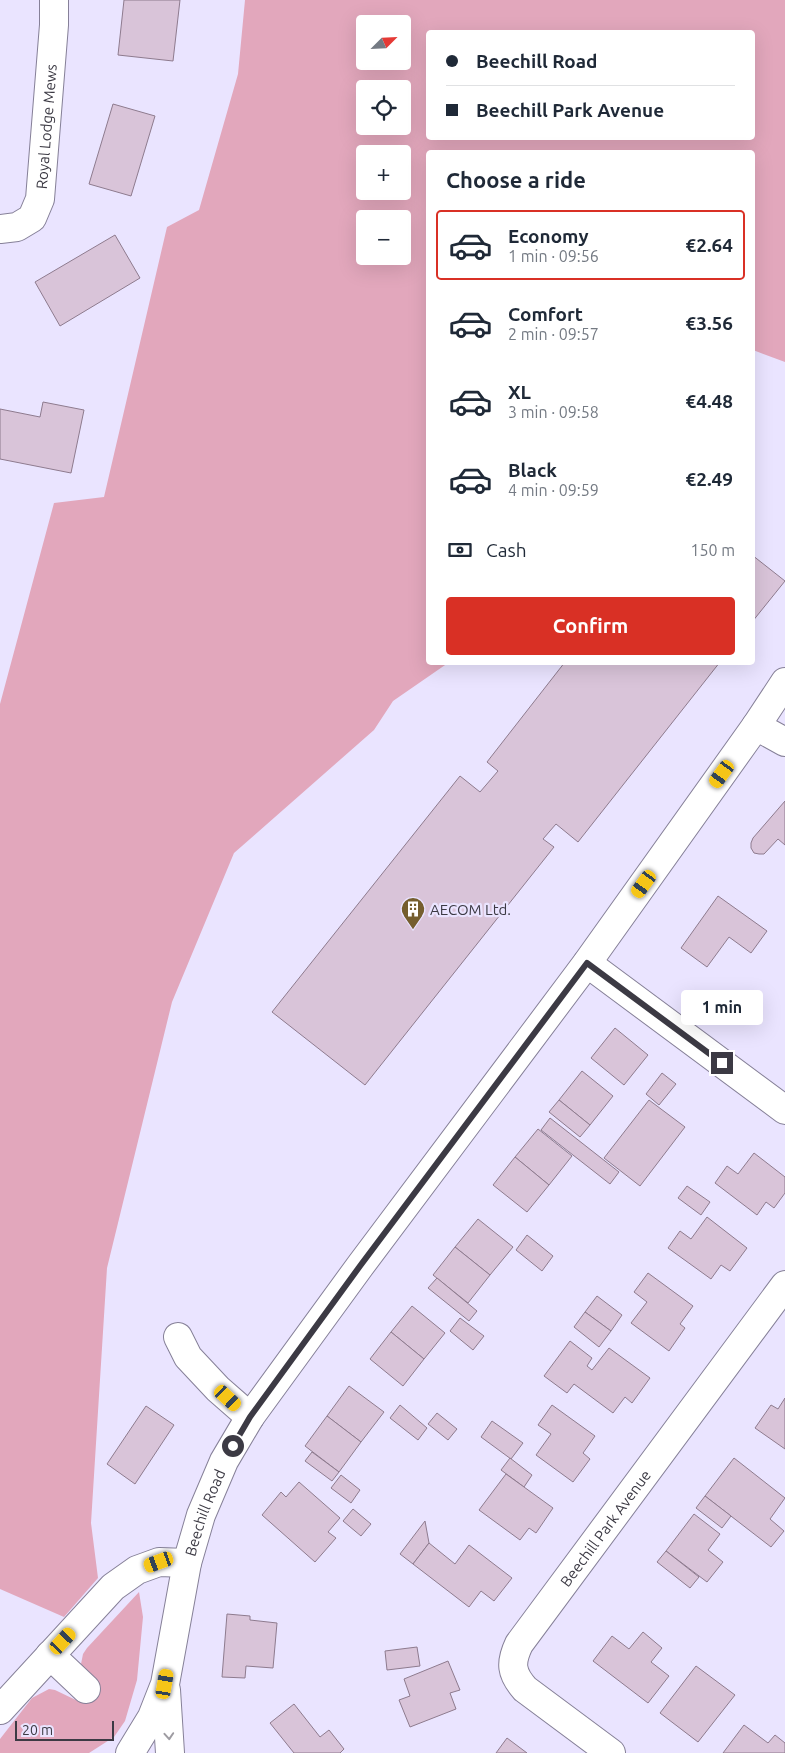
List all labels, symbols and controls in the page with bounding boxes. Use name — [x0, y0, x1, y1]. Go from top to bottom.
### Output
north arrow — [356, 15, 411, 70]
map controls — [356, 15, 411, 265]
text: Beechill Road — [476, 50, 597, 72]
street label: Royal Lodge Mews — [32, 63, 59, 190]
button: locate — [356, 80, 411, 135]
text: Beechill Park Avenue — [476, 99, 664, 121]
button: + — [356, 145, 411, 200]
text: Choose a ride — [446, 167, 586, 192]
button: − — [356, 210, 411, 265]
icon: car — [448, 223, 493, 268]
text: Economy — [508, 225, 589, 247]
text: €2.64 — [685, 234, 733, 256]
text: 1 min · 09:56 — [508, 247, 599, 265]
icon: car — [448, 301, 493, 346]
text: Comfort — [508, 303, 583, 325]
text: €3.56 — [685, 312, 733, 334]
text: 2 min · 09:57 — [508, 325, 599, 343]
icon: car — [448, 379, 493, 424]
text: XL — [508, 381, 531, 403]
text: €4.48 — [685, 390, 733, 412]
text: 3 min · 09:58 — [508, 403, 599, 421]
icon: car — [448, 457, 493, 502]
text: Black — [508, 459, 557, 481]
text: €2.49 — [685, 468, 733, 490]
text: 4 min · 09:59 — [508, 481, 599, 499]
icon: cash — [446, 536, 474, 564]
text: Cash — [486, 539, 527, 561]
text: 150 m — [690, 541, 735, 559]
button: Confirm — [446, 597, 735, 655]
car — [707, 757, 736, 791]
car — [629, 867, 658, 901]
building icon: AECOM Ltd. — [400, 896, 426, 930]
place label: AECOM Ltd. — [430, 901, 511, 918]
callout: 1 min — [681, 990, 763, 1026]
text: 1 min — [702, 998, 742, 1016]
route end — [711, 1052, 733, 1074]
car — [211, 1382, 244, 1414]
route start — [222, 1435, 244, 1457]
street label: Beechill Park Avenue — [556, 1466, 654, 1589]
street label: Beechill Road — [181, 1467, 228, 1558]
car — [142, 1550, 175, 1574]
car — [47, 1625, 78, 1657]
car — [155, 1668, 174, 1700]
scale bar — [15, 1718, 114, 1741]
text: 20 m — [22, 1722, 53, 1738]
one-way arrow — [163, 1732, 174, 1740]

